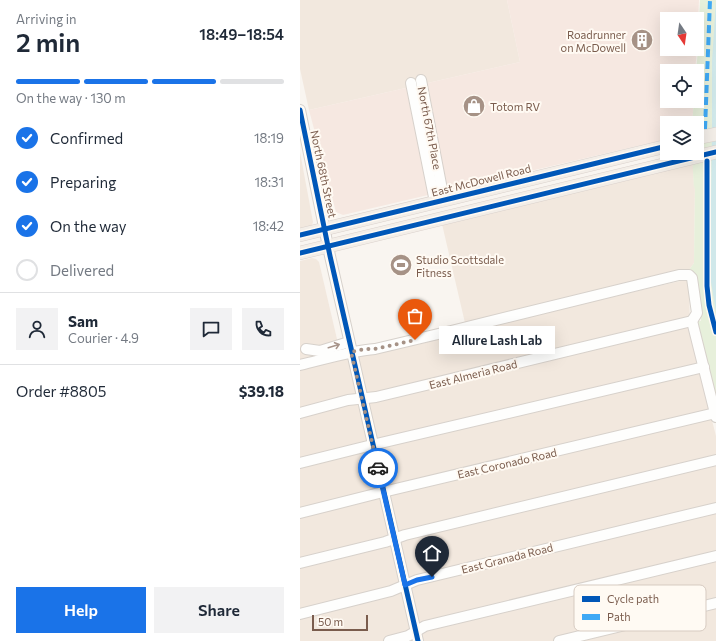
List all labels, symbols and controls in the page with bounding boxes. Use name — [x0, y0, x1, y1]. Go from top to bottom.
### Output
text: Arriving in — [16, 11, 76, 27]
north arrow — [660, 12, 704, 56]
map controls — [660, 12, 704, 160]
text: 18:49–18:54 — [199, 25, 284, 43]
text: 2 min — [16, 26, 80, 57]
building icon: Roadrunner on McDowell — [629, 27, 655, 53]
place label: Roadrunner on McDowell — [561, 28, 627, 54]
button: locate — [660, 64, 704, 108]
street label: North 67th Place — [416, 85, 444, 171]
text: On the way · 130 m — [16, 90, 126, 106]
shop icon: Totom RV — [461, 93, 487, 119]
place label: Totom RV — [490, 100, 541, 113]
button: layers — [660, 116, 704, 160]
icon: check — [16, 127, 38, 149]
text: Confirmed — [50, 129, 123, 147]
street label: North 68th Street — [308, 129, 340, 220]
text: 18:19 — [254, 130, 284, 146]
street label: East McDowell Road — [430, 161, 532, 199]
icon: check — [16, 171, 38, 193]
text: Preparing — [50, 173, 116, 191]
text: 18:31 — [255, 174, 284, 190]
icon: check — [16, 215, 38, 237]
text: On the way — [50, 217, 127, 235]
text: 18:42 — [253, 218, 284, 234]
sports icon: Studio Scottsdale Fitness — [388, 252, 414, 278]
place label: Studio Scottsdale Fitness — [416, 253, 504, 279]
text: Delivered — [50, 261, 114, 279]
pin — [398, 299, 432, 340]
icon: bag — [404, 305, 426, 327]
button: person — [16, 308, 58, 350]
button: chat — [190, 308, 232, 350]
button: phone — [242, 308, 284, 350]
text: Sam — [68, 312, 98, 330]
callout: Allure Lash Lab — [439, 326, 555, 354]
text: Courier · 4.9 — [68, 330, 139, 346]
text: Allure Lash Lab — [452, 332, 542, 348]
one-way arrow — [328, 342, 341, 349]
street label: East Almeria Road — [428, 357, 518, 391]
text: Order #8805 — [16, 382, 106, 400]
text: $39.18 — [239, 382, 284, 400]
street label: East Coronado Road — [456, 445, 558, 481]
courier — [358, 448, 398, 488]
icon: car — [367, 457, 389, 479]
pin — [415, 536, 449, 577]
street label: East Granada Road — [460, 540, 554, 576]
icon: home — [421, 542, 443, 564]
legend — [574, 585, 706, 631]
button: Help — [16, 587, 146, 633]
button: Share — [154, 587, 284, 633]
text: Cycle path — [607, 592, 659, 605]
text: Path — [607, 610, 630, 623]
scale bar — [312, 613, 368, 632]
text: 50 m — [318, 615, 343, 628]

